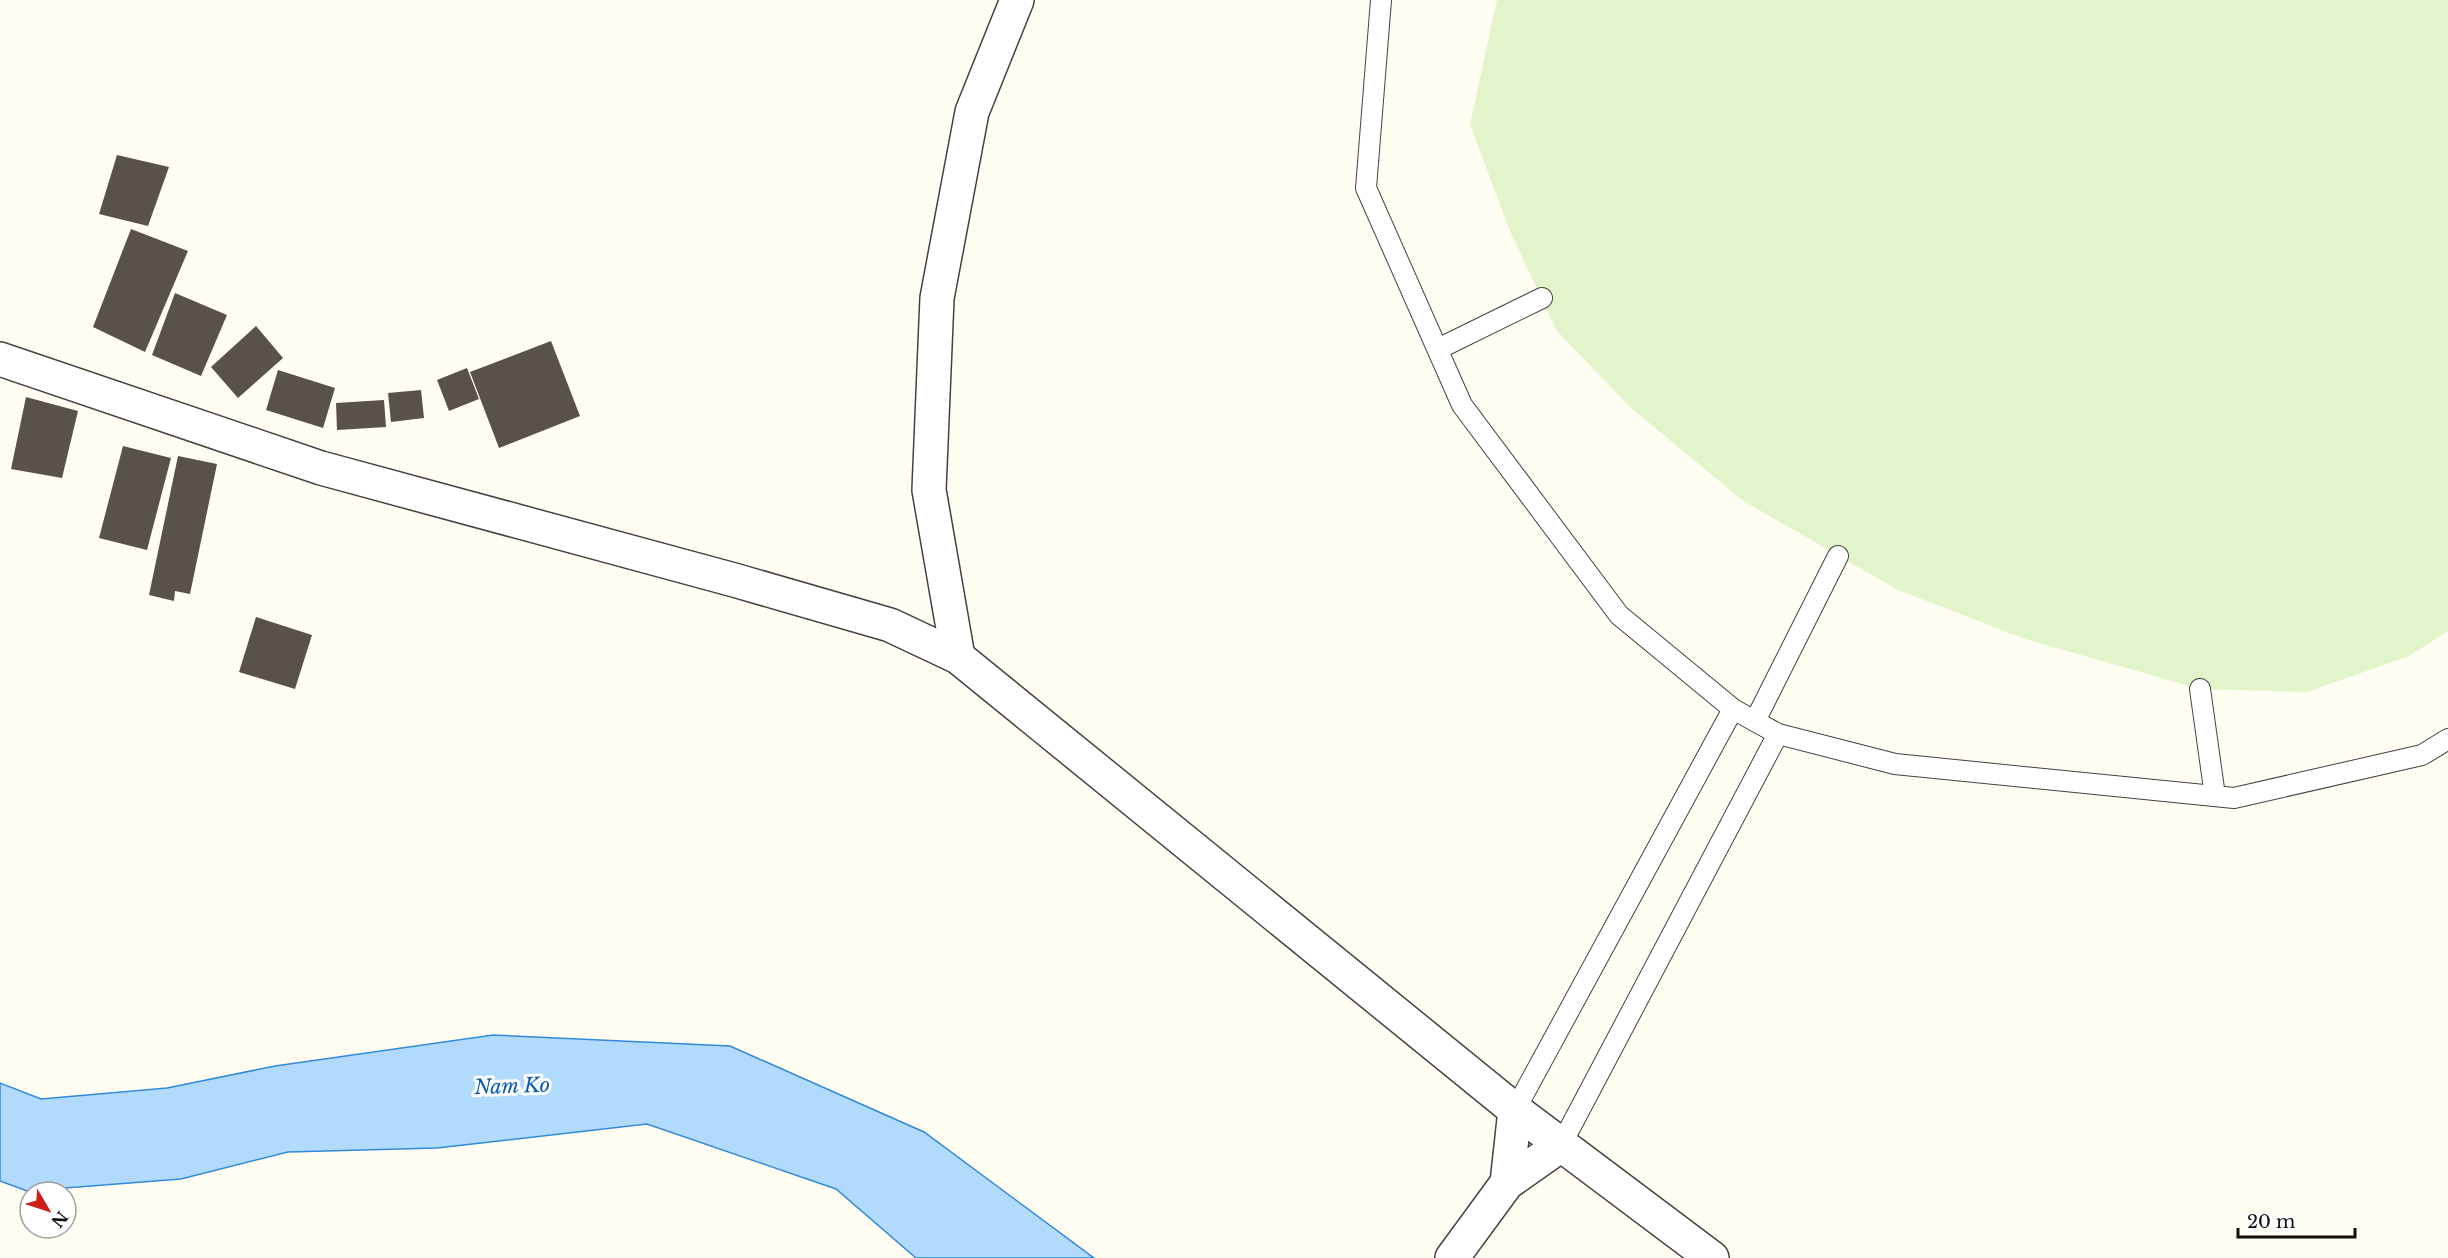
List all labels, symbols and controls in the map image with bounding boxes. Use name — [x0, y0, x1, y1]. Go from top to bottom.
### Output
water label: Nam Ko — [473, 1073, 550, 1099]
north arrow — [18, 1180, 78, 1240]
scale bar — [2238, 1201, 2355, 1239]
text: N — [47, 1207, 72, 1232]
text: 20 m — [2247, 1211, 2295, 1233]

